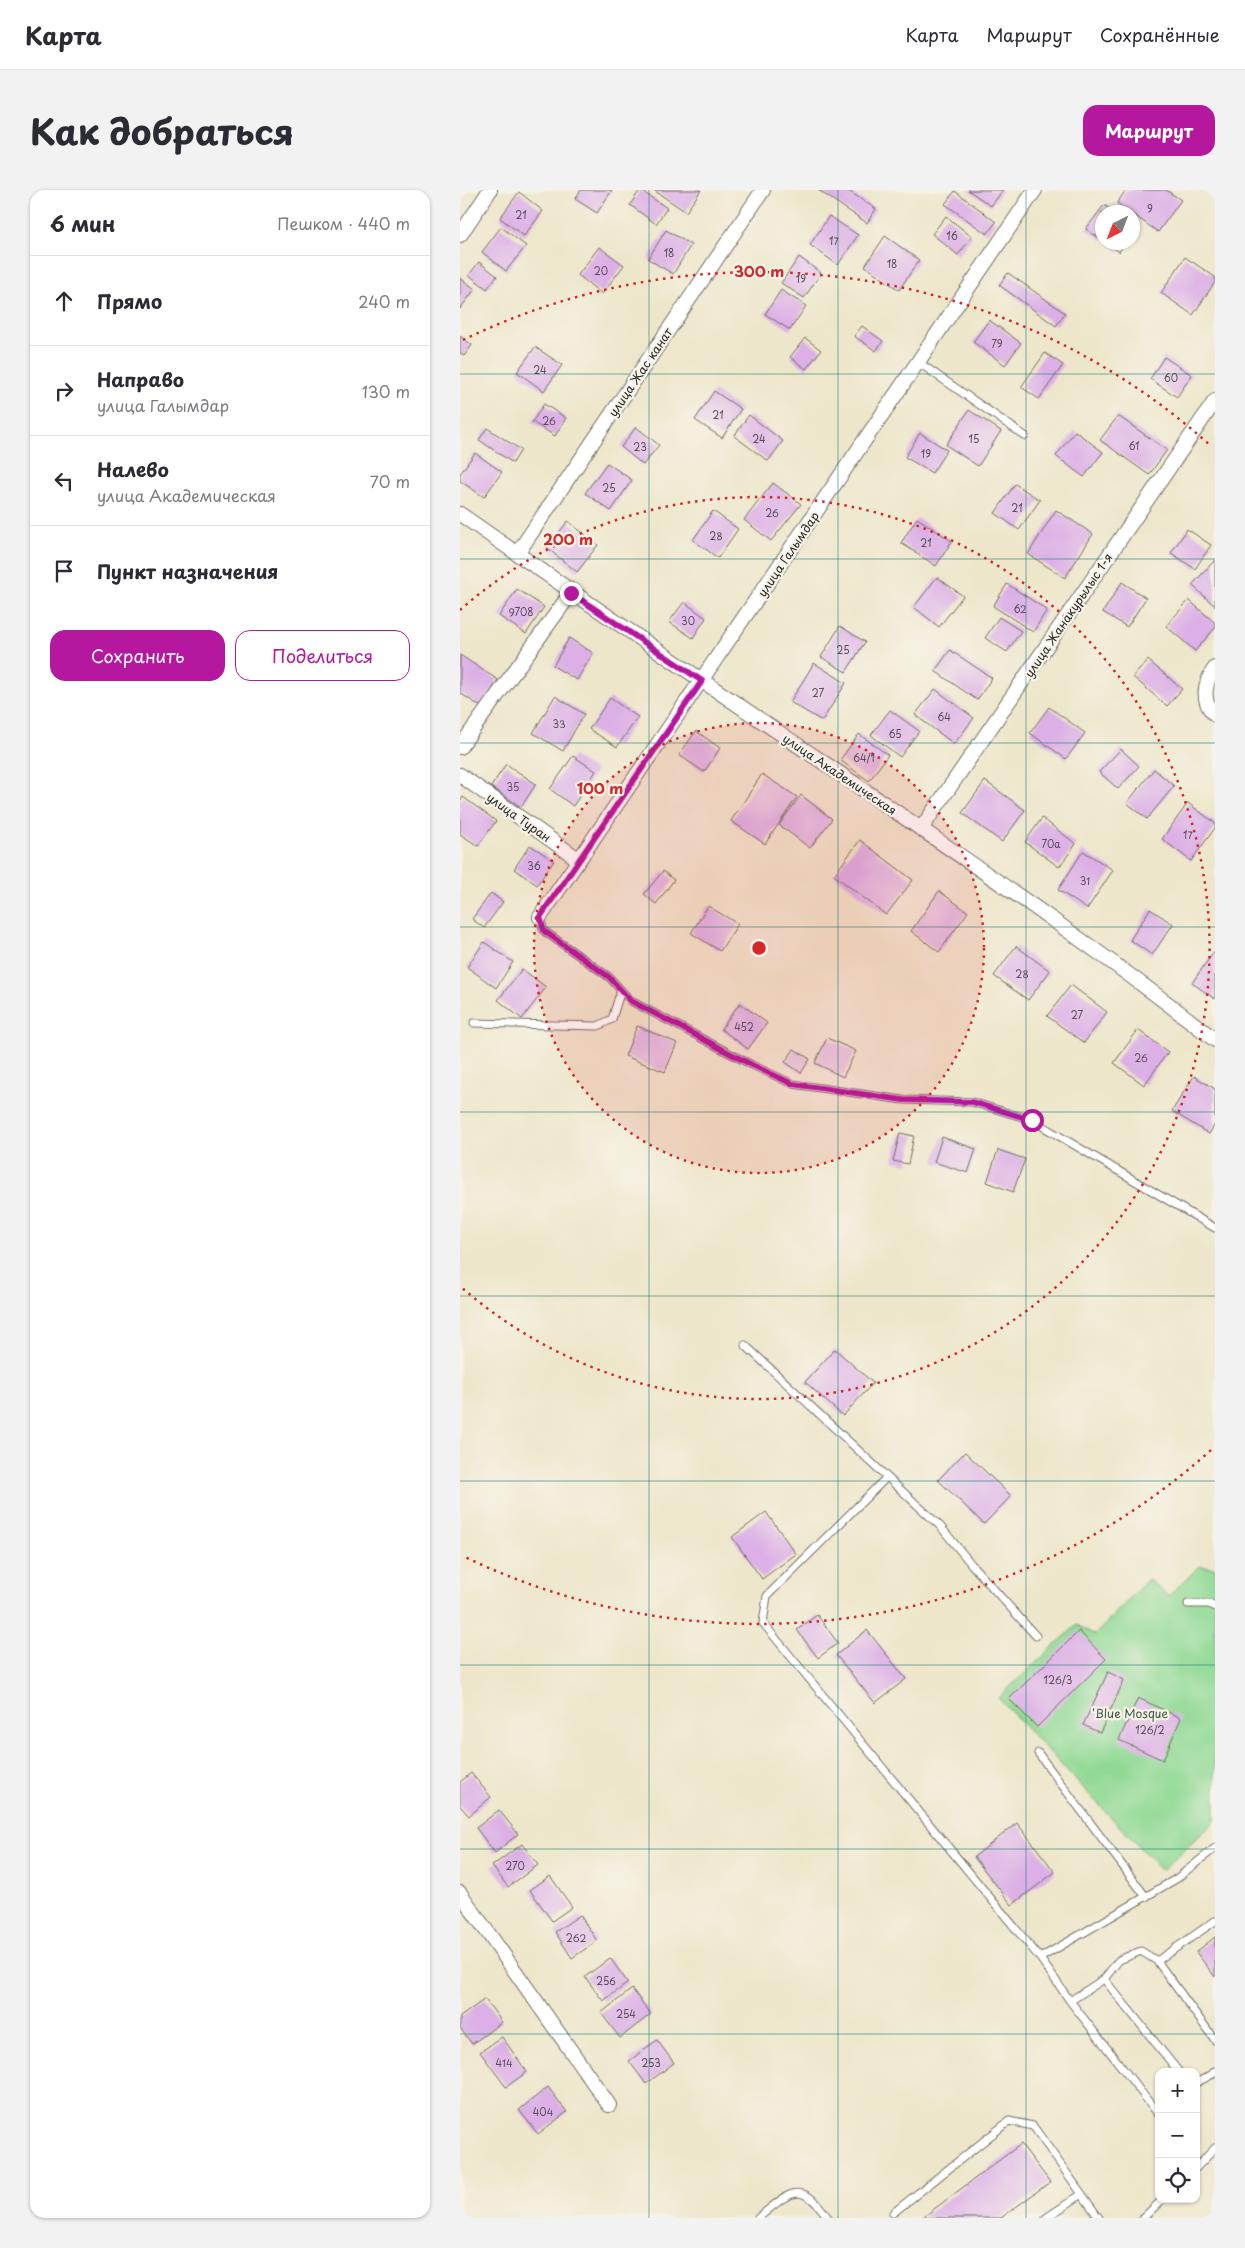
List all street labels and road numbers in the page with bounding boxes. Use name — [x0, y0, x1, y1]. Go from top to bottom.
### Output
street label: улица Жас канат — [604, 323, 677, 420]
street label: улица Галымдар — [753, 508, 823, 600]
street label: улица Жанакурылыс 1-я — [1020, 549, 1116, 681]
street label: улица Академическая — [779, 729, 901, 819]
street label: улица Туран — [483, 788, 555, 846]

